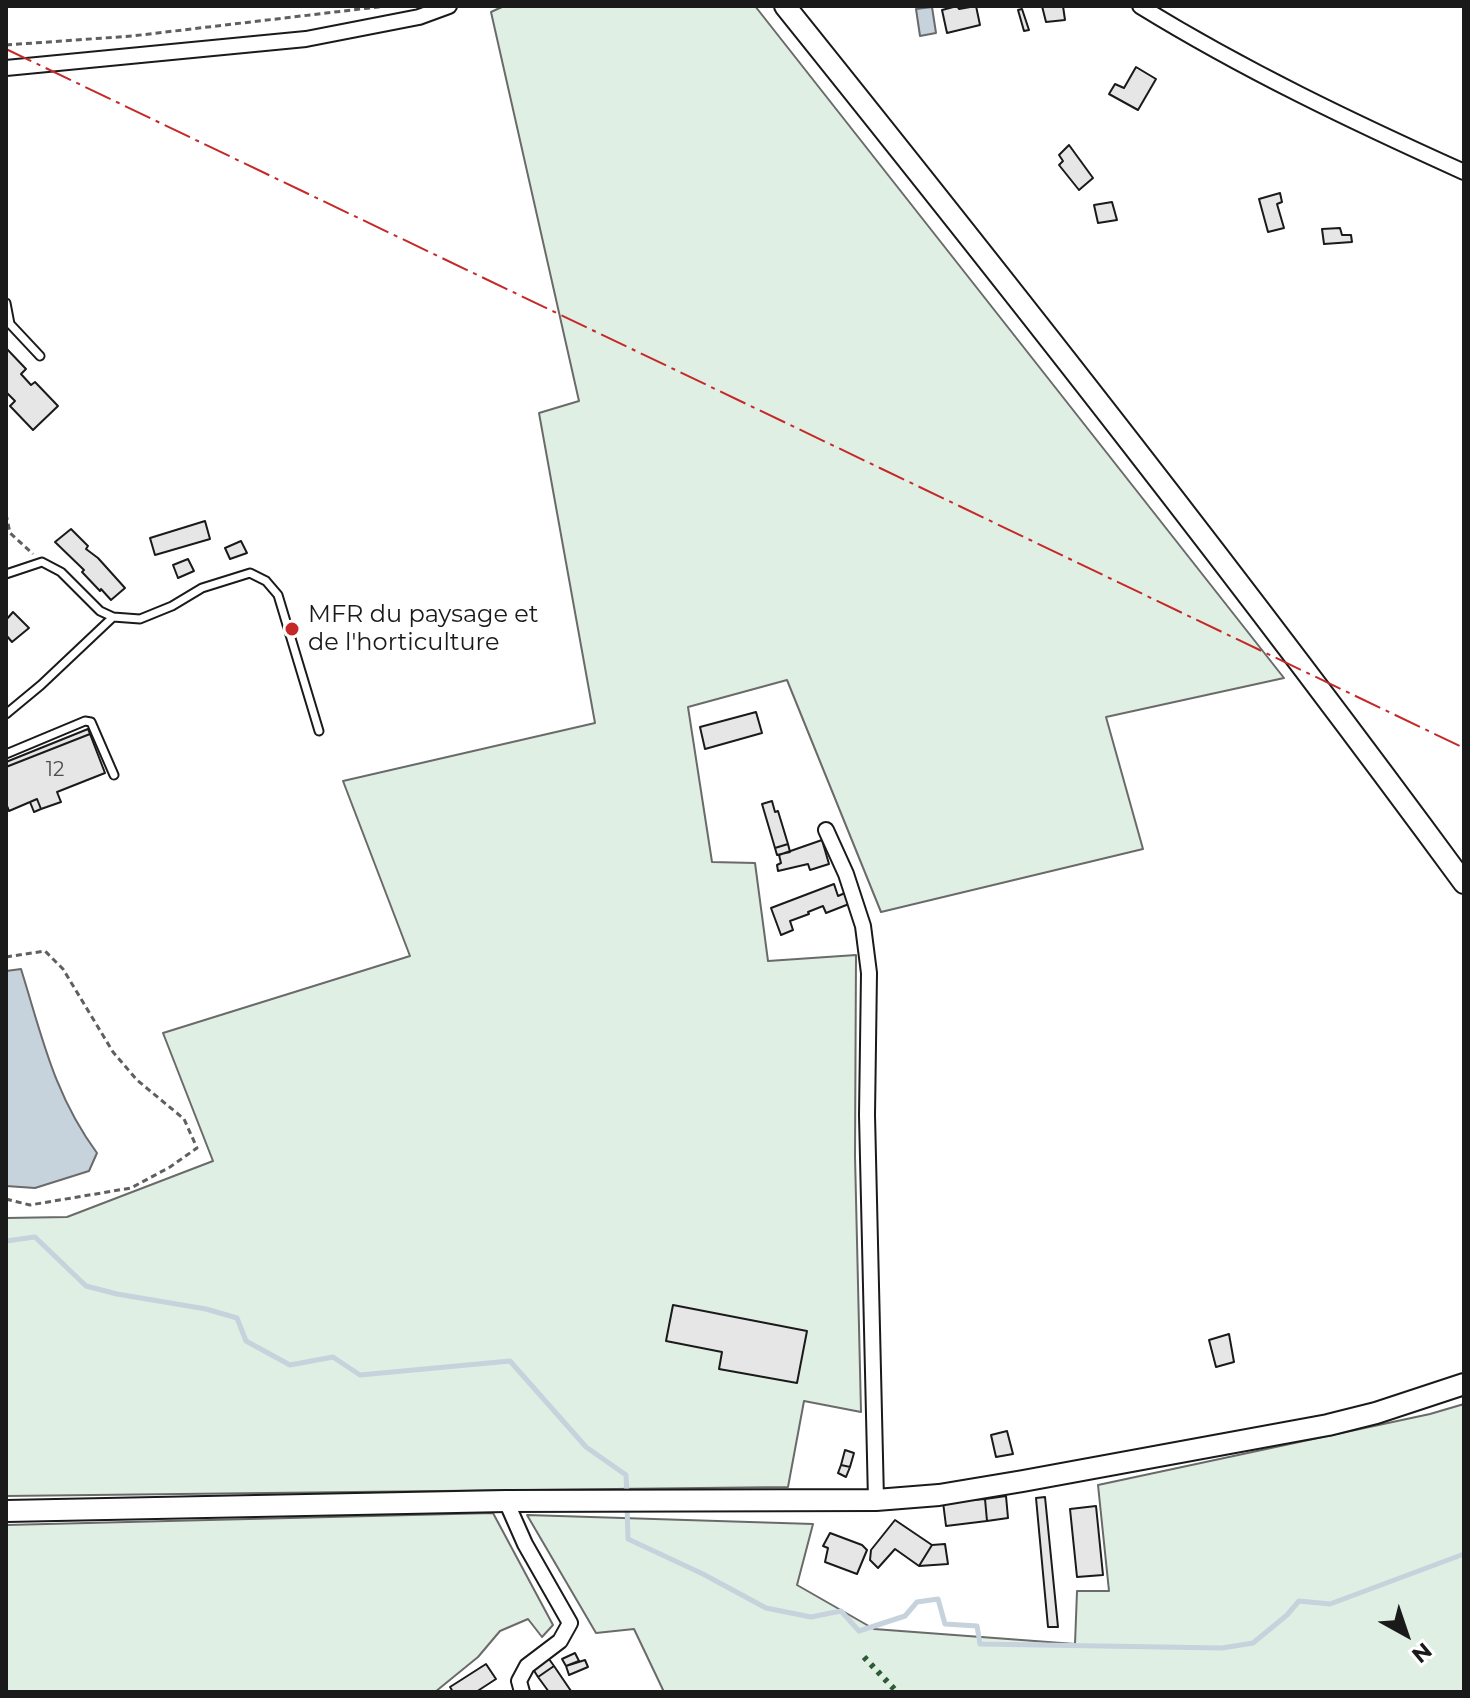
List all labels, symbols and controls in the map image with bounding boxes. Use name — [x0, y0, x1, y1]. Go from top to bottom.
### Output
place label: MFR du paysage et de l'horticulture — [308, 601, 539, 657]
marker: MFR du paysage et de l'horticulture — [283, 620, 301, 638]
house number: 12 — [46, 758, 64, 782]
north arrow — [1366, 1594, 1446, 1674]
text: N — [1406, 1637, 1437, 1669]

